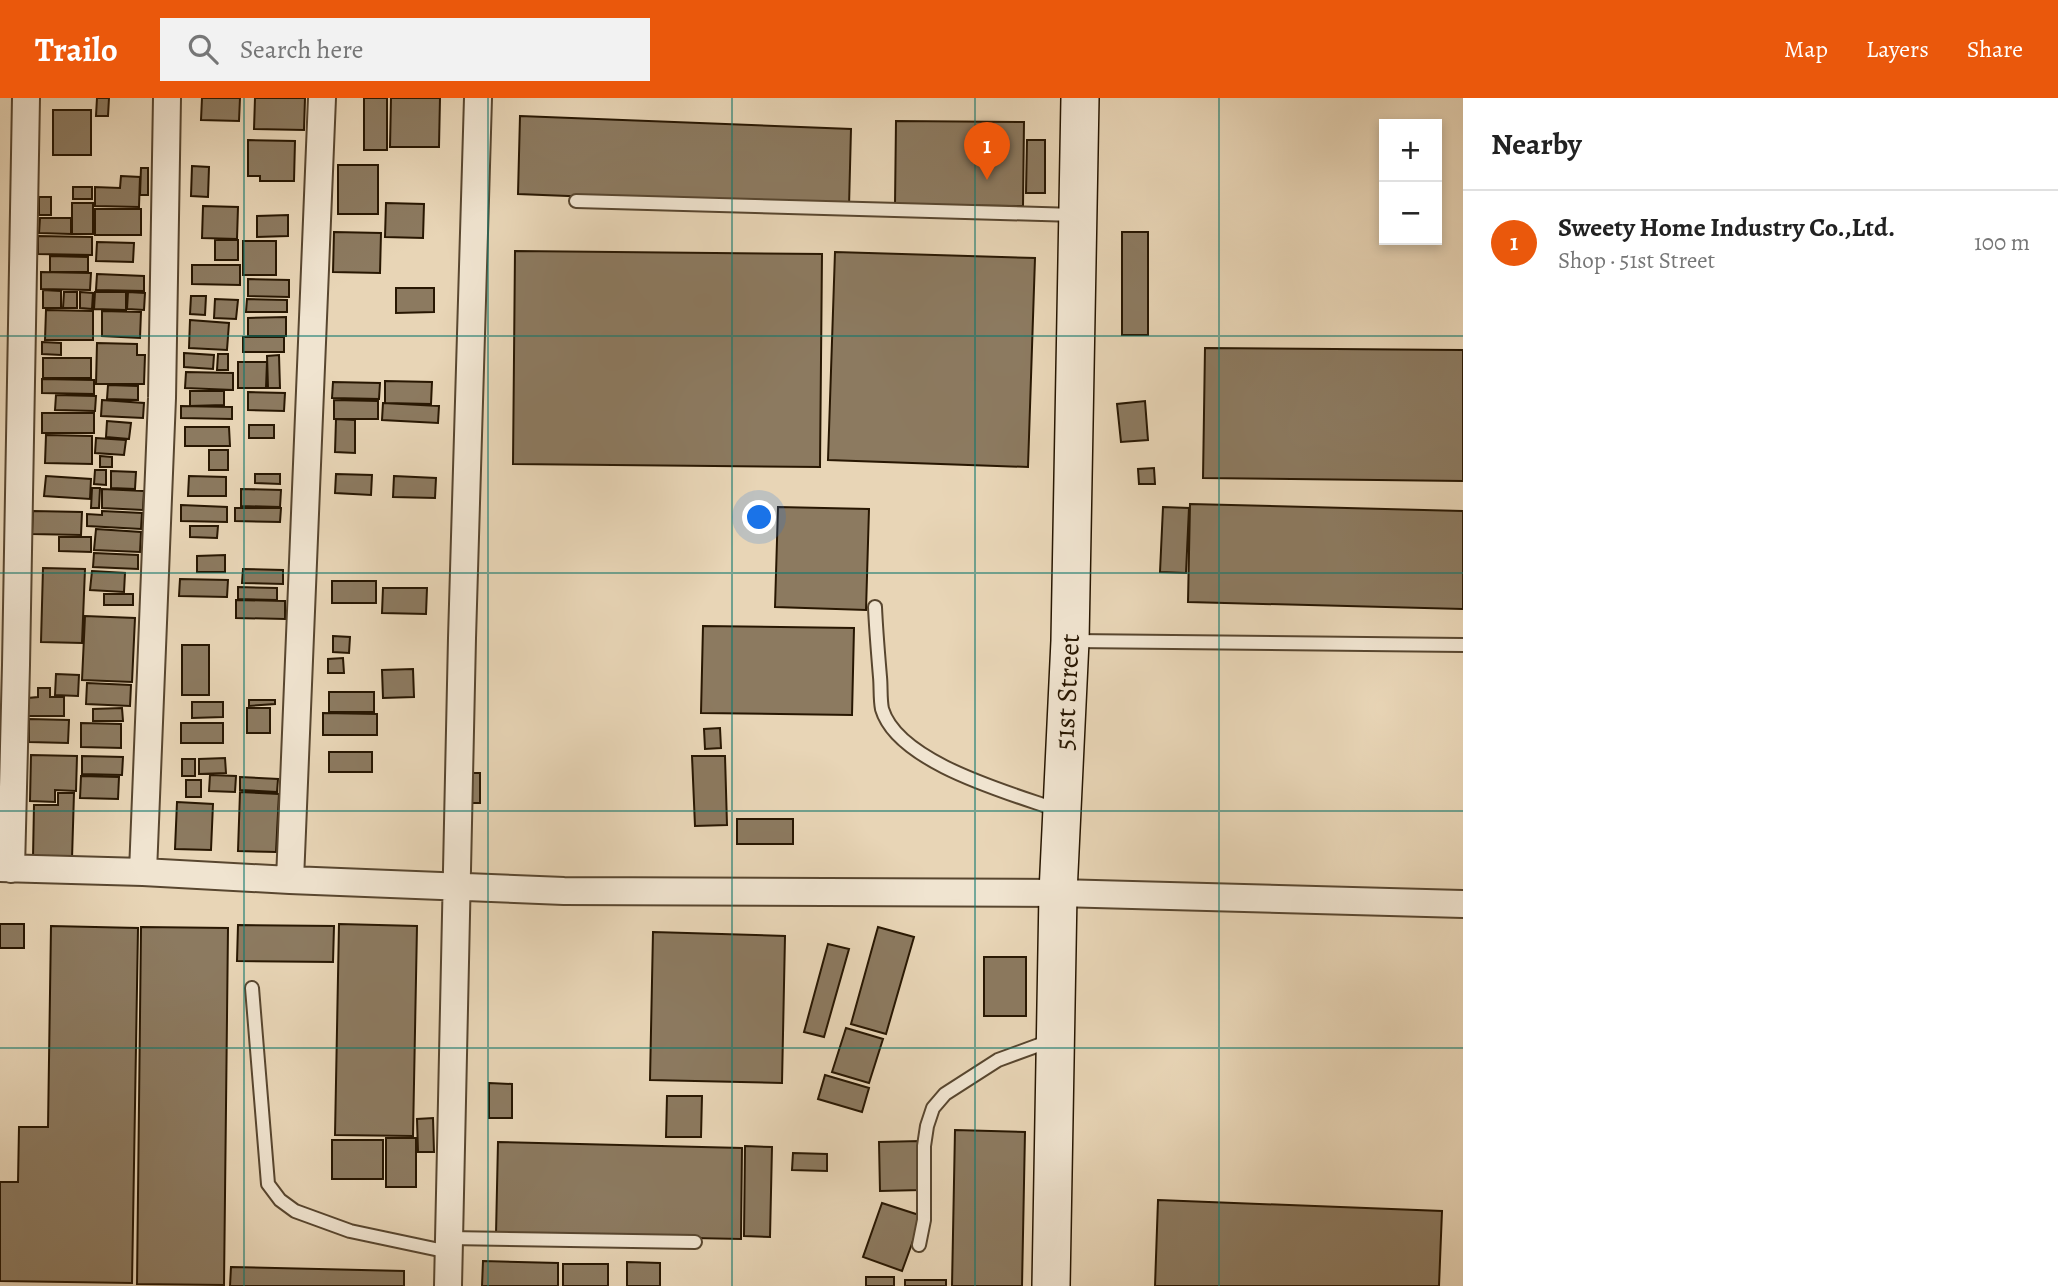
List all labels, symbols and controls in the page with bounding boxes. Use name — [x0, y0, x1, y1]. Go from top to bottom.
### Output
search box — [160, 18, 650, 81]
text: Trailo — [35, 27, 118, 72]
icon: search — [184, 30, 222, 68]
text: Search here — [240, 32, 364, 67]
text: Map — [1784, 33, 1828, 65]
text: Layers — [1866, 33, 1929, 65]
text: Share — [1967, 33, 2023, 65]
map controls — [1379, 119, 1442, 245]
button: + — [1379, 119, 1442, 182]
pin: 1 — [964, 122, 1010, 180]
text: Nearby — [1491, 124, 1582, 164]
button: − — [1379, 182, 1442, 245]
text: Sweety Home Industry Co.,Ltd. — [1558, 210, 1895, 245]
text: 1 — [1510, 227, 1518, 258]
text: 100 m — [1974, 227, 2030, 258]
text: Shop · 51st Street — [1558, 245, 1715, 276]
your location — [742, 500, 776, 534]
street label: 51st Street — [1045, 633, 1089, 751]

